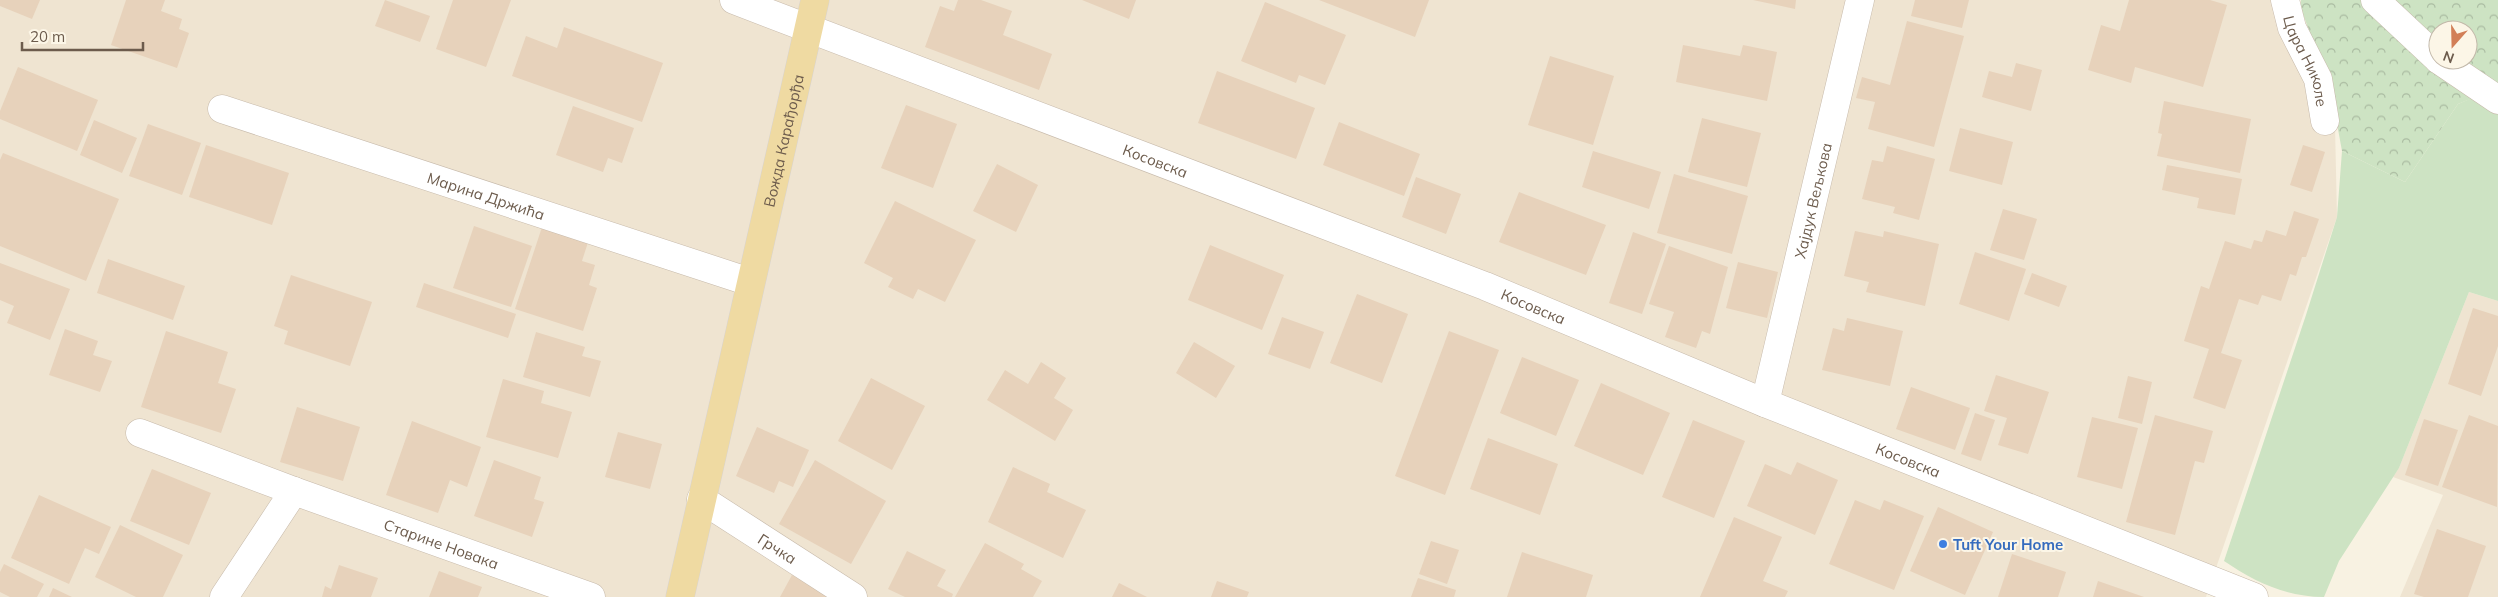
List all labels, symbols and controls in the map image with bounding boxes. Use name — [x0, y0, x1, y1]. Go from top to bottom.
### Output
street label: Цара Николе — [2280, 13, 2332, 108]
scale bar — [22, 20, 144, 52]
north arrow — [2428, 20, 2478, 70]
text: 20 m — [30, 27, 65, 46]
text: N — [2441, 47, 2457, 67]
street label: Вожда Карађорђа — [759, 72, 807, 209]
street label: Косовска — [1120, 140, 1191, 181]
street label: Хајдук Вељкова — [1790, 141, 1836, 260]
street label: Марина Држића — [425, 167, 547, 224]
street label: Косовска — [1498, 284, 1568, 328]
street label: Косовска — [1873, 438, 1943, 481]
street label: Старине Новака — [381, 514, 501, 573]
street label: Грчка — [755, 529, 800, 568]
place label: Tuft Your Home — [1953, 535, 2063, 554]
marker: Tuft Your Home — [1937, 538, 1949, 550]

